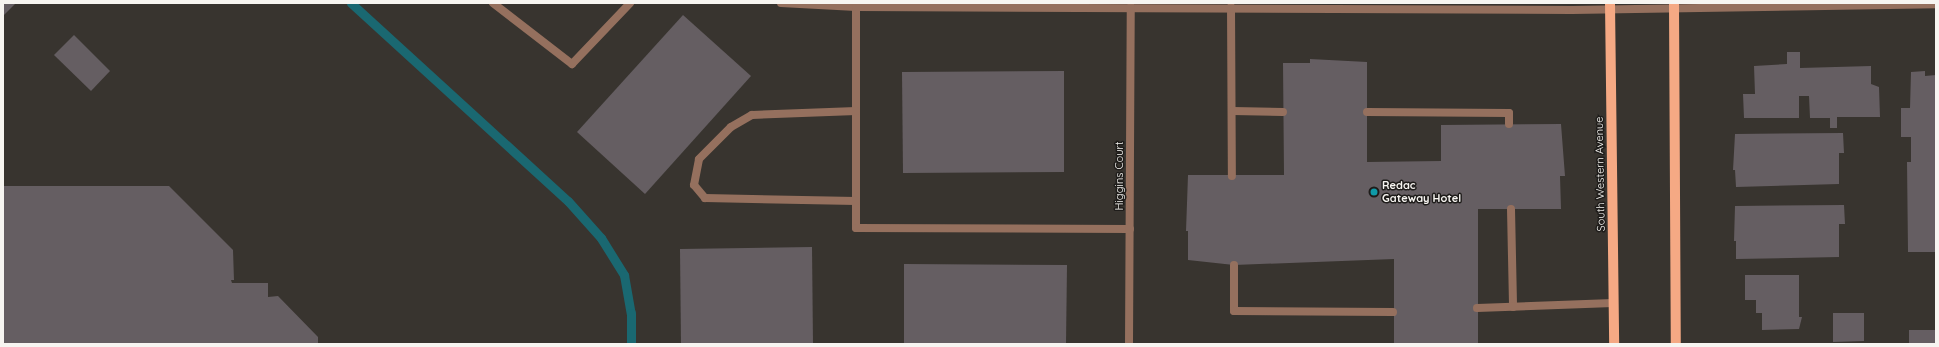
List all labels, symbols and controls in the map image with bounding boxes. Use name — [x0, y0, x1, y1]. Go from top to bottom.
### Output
street label: South Western Avenue — [1592, 116, 1608, 232]
street label: Higgins Court — [1112, 142, 1126, 210]
place label: Redac Gateway Hotel — [1382, 179, 1461, 205]
marker: Redac Gateway Hotel — [1369, 187, 1379, 197]

